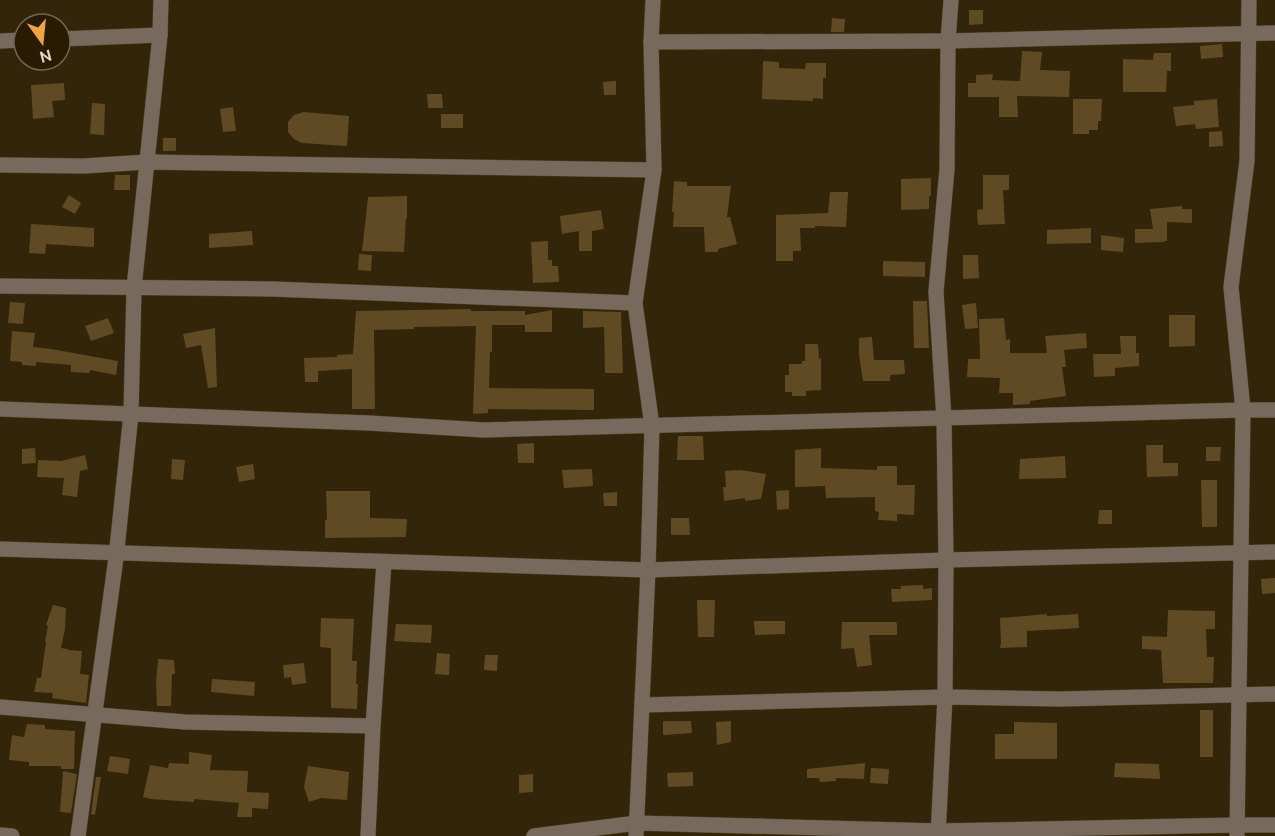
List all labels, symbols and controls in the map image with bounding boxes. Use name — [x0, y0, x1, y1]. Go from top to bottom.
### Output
north arrow — [12, 12, 72, 72]
text: N — [38, 46, 54, 67]

